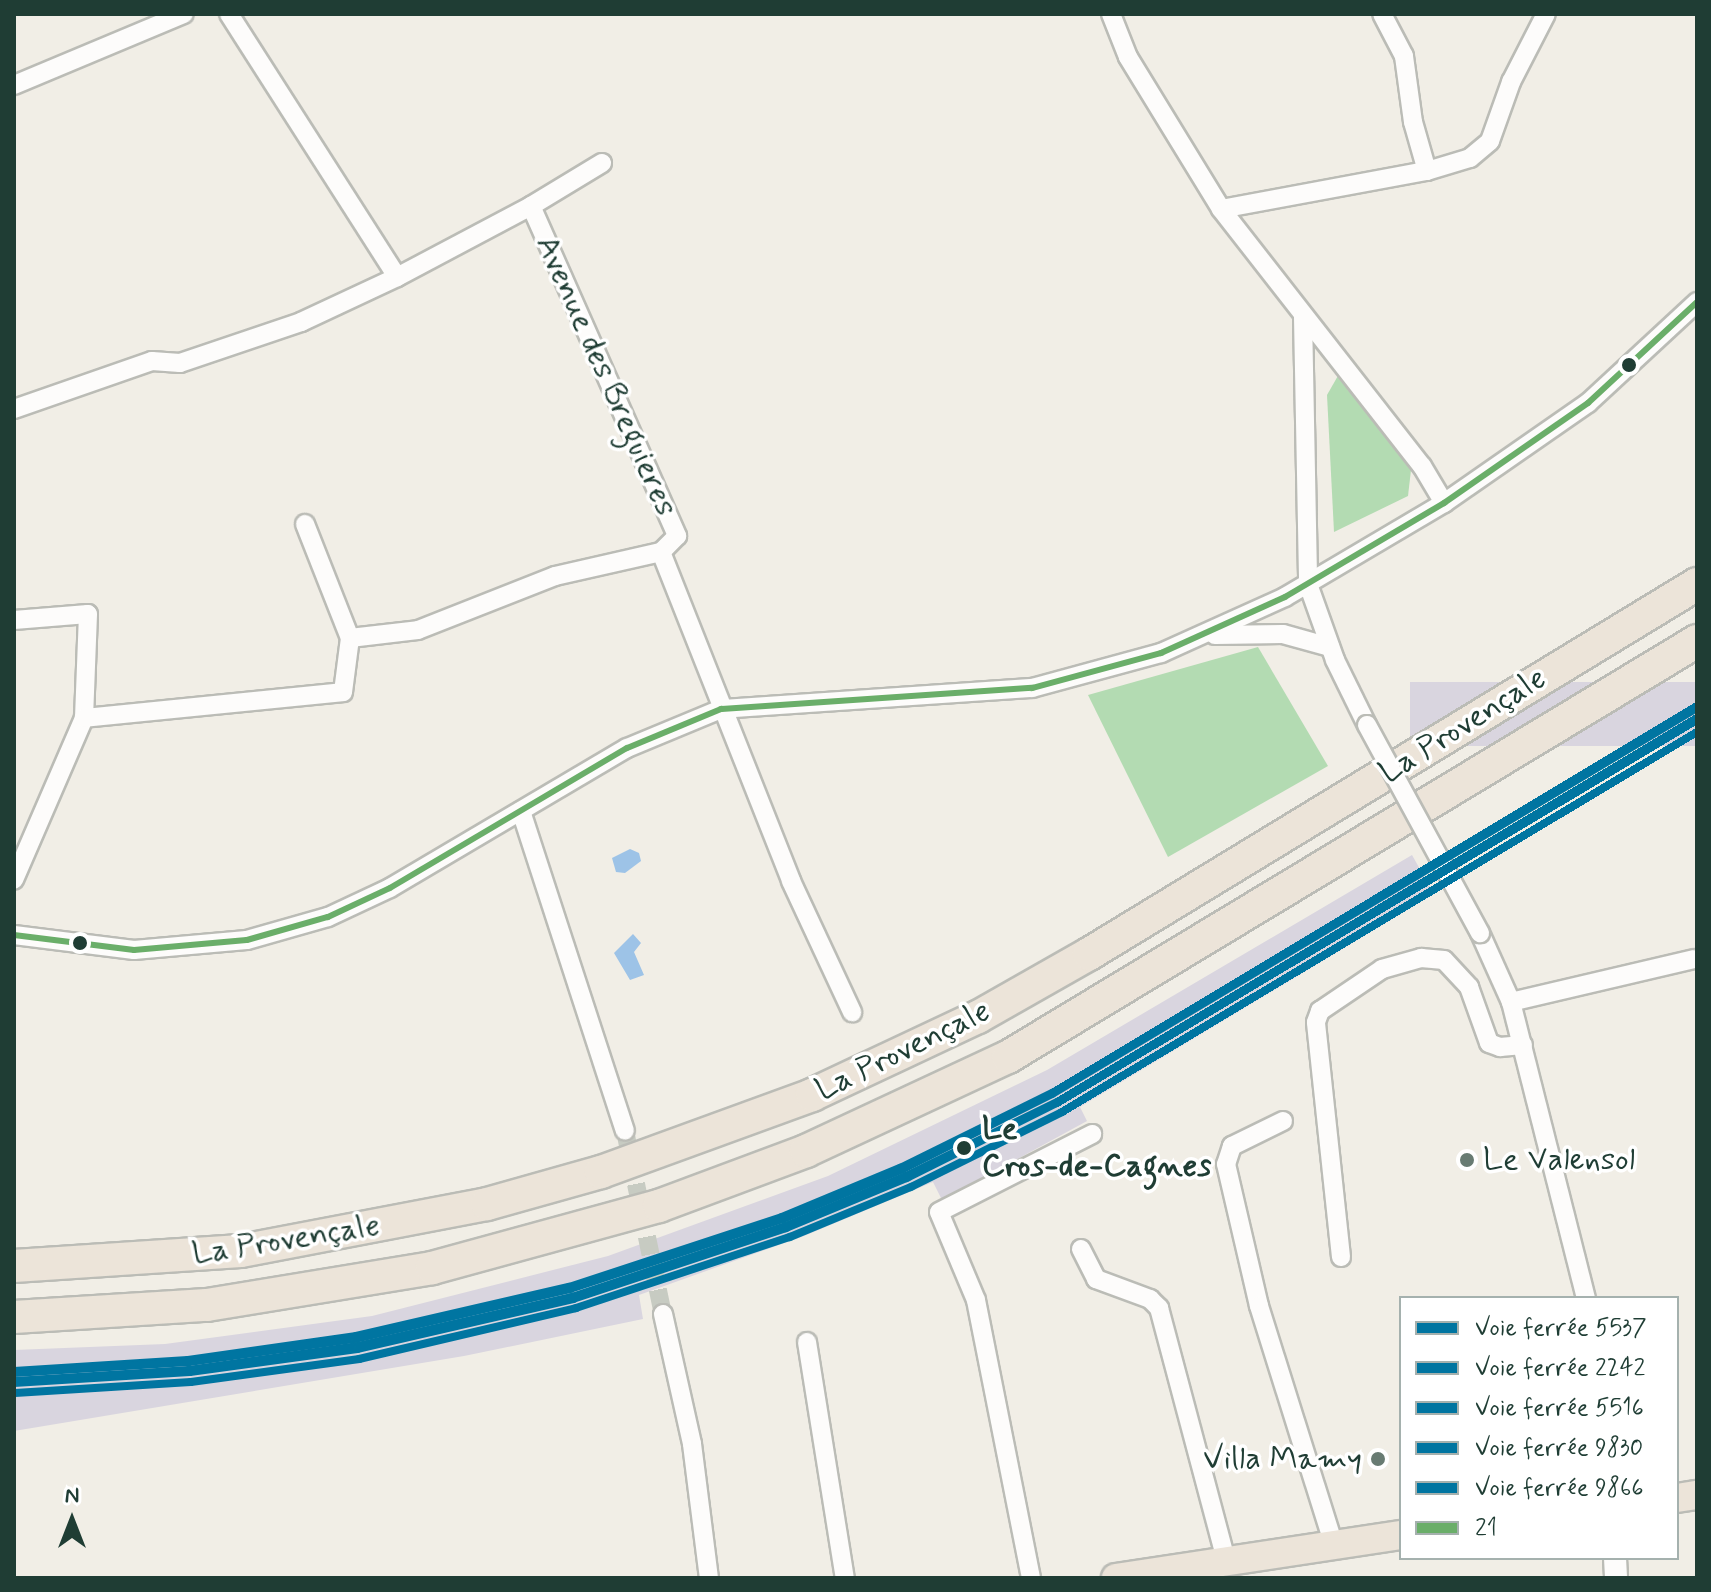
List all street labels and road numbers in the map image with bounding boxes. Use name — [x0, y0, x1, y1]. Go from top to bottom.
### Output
street label: Avenue des Breguieres — [527, 230, 685, 522]
street label: La Provençale — [1372, 659, 1554, 793]
street label: La Provençale — [809, 992, 997, 1110]
street label: La Provençale — [189, 1206, 383, 1274]

